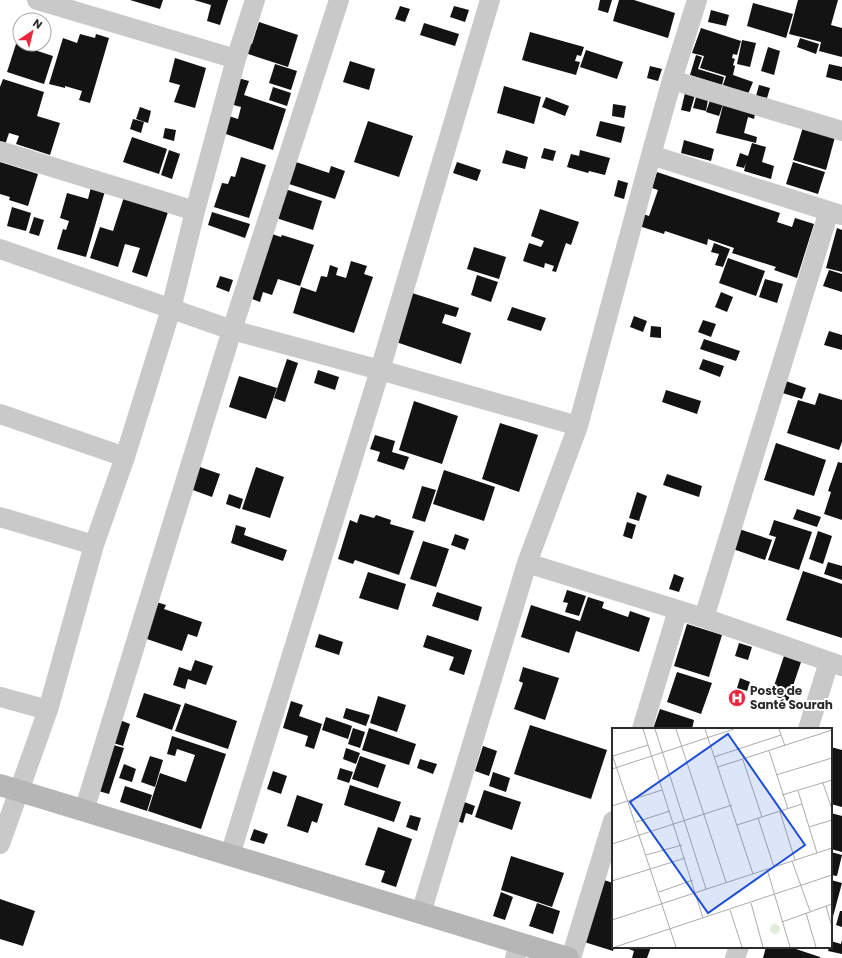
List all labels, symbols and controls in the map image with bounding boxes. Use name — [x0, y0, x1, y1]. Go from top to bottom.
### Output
north arrow — [12, 12, 52, 52]
text: N — [30, 15, 46, 33]
place label: Poste de Santé Sourah — [750, 682, 833, 713]
hospital icon: Poste de Santé Sourah — [727, 688, 747, 708]
inset map — [612, 728, 832, 948]

